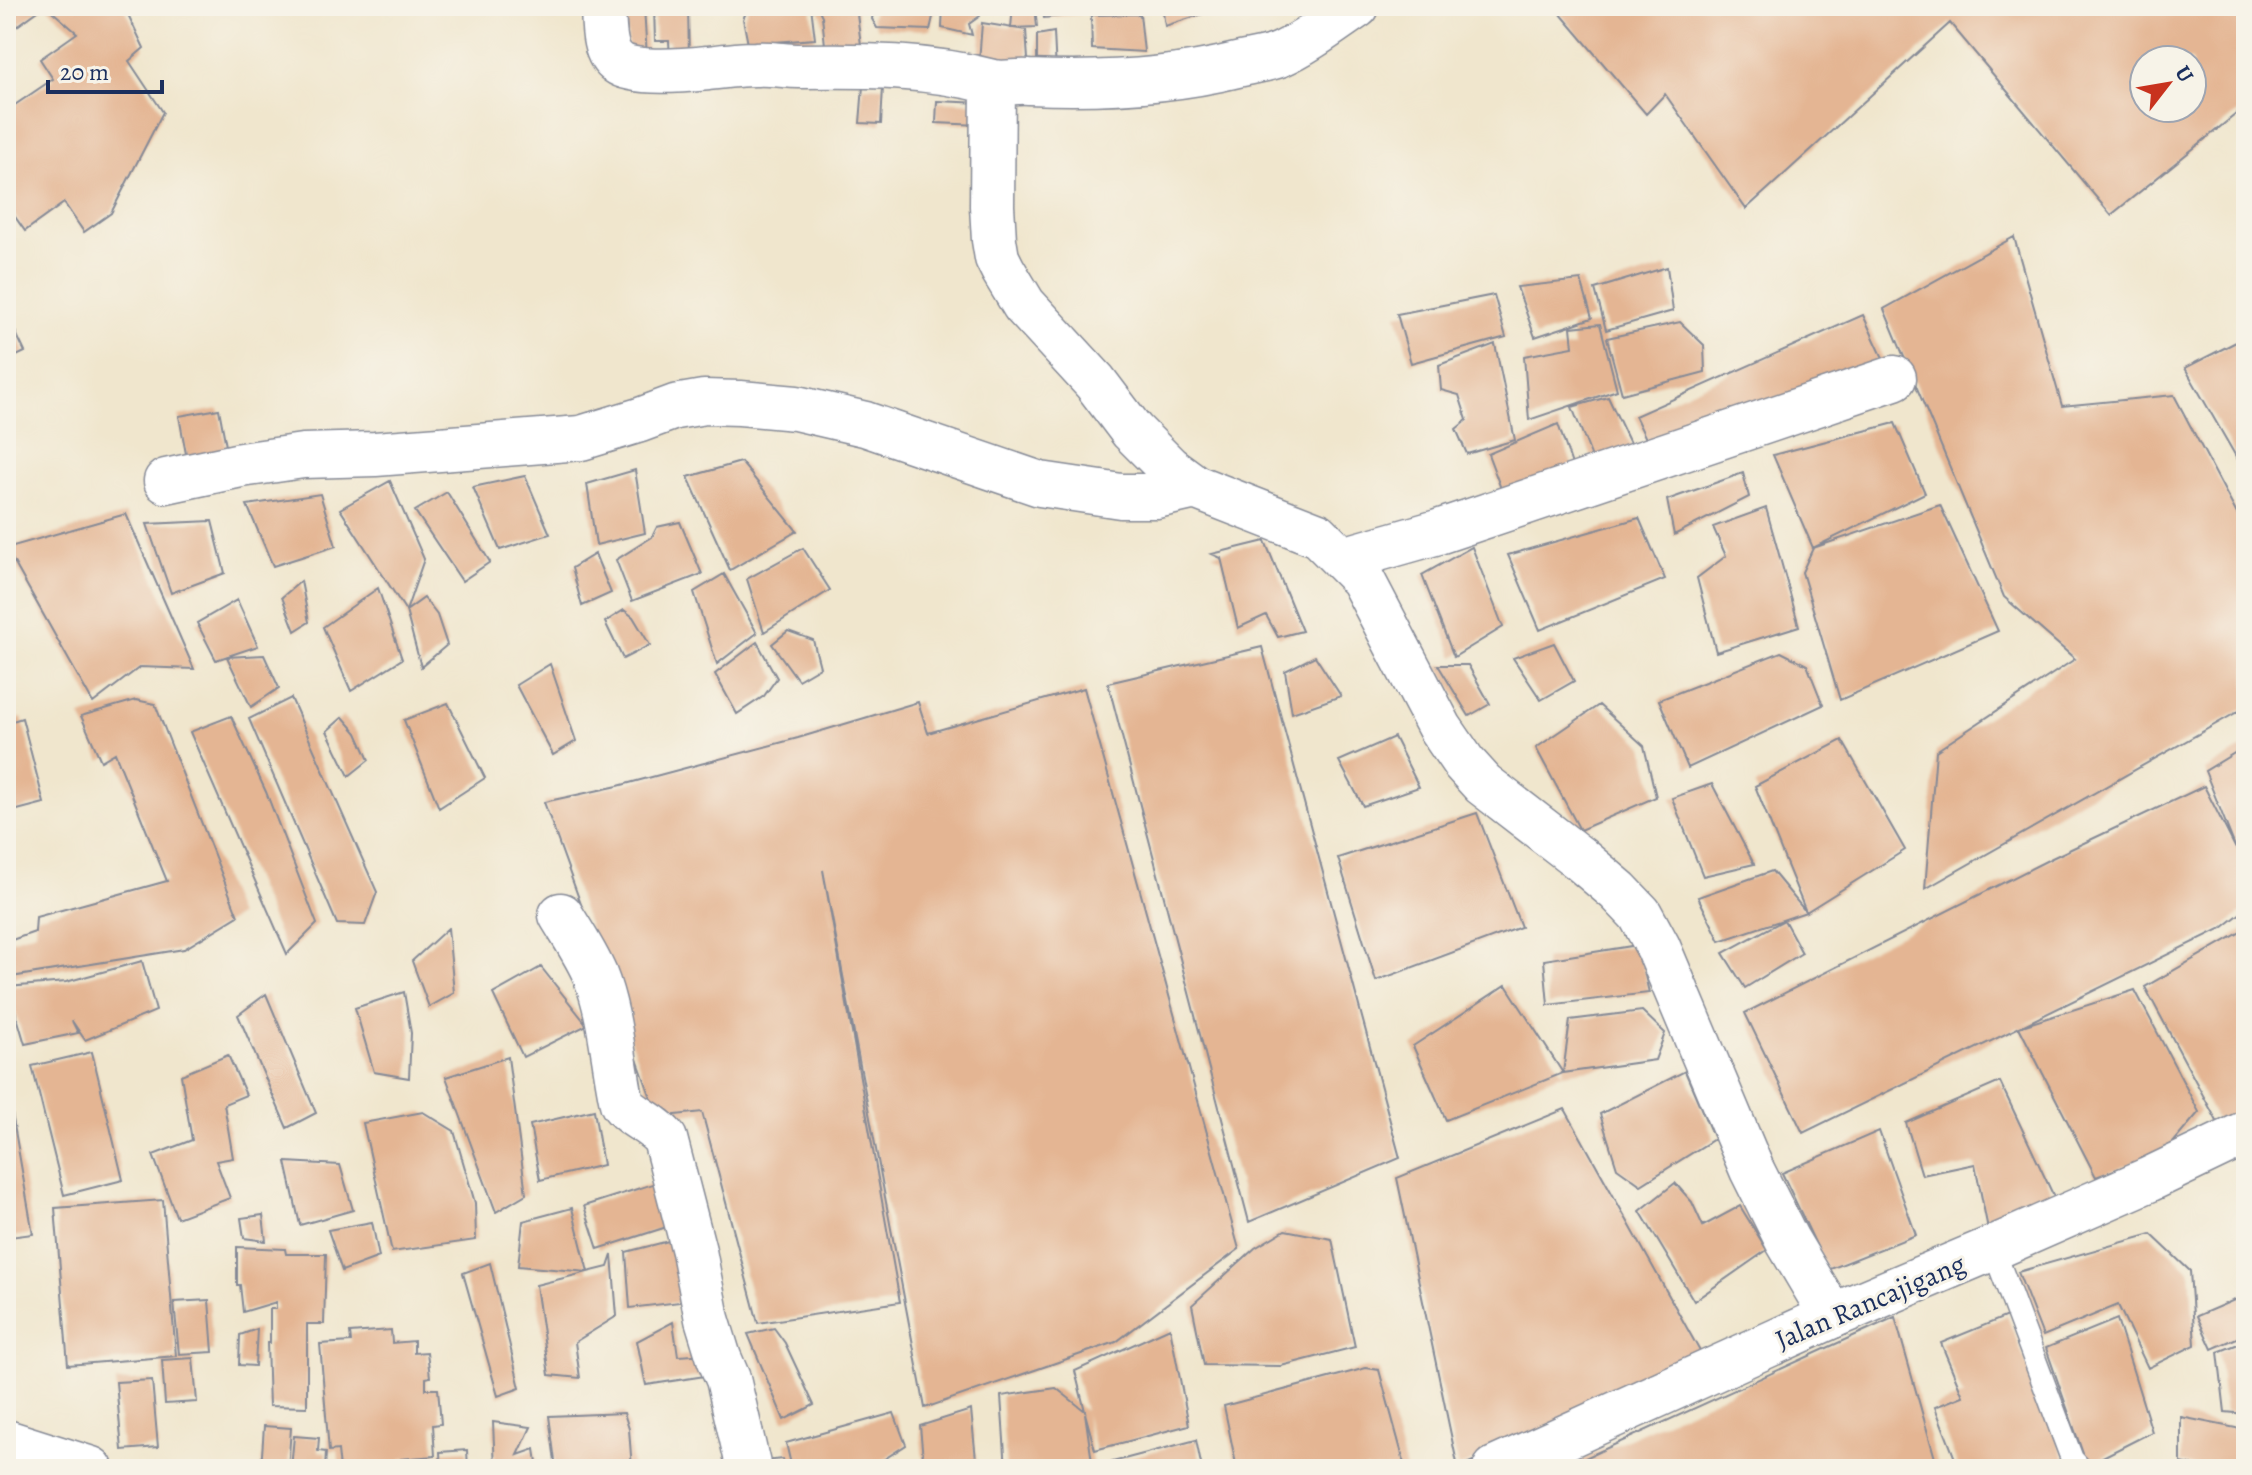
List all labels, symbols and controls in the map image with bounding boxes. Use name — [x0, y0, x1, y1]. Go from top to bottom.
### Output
scale bar — [48, 44, 162, 94]
north arrow — [2128, 44, 2208, 124]
text: 20 m — [60, 56, 109, 88]
text: U — [2168, 60, 2201, 89]
street label: Jalan Rancajigang — [1770, 1245, 1971, 1359]

